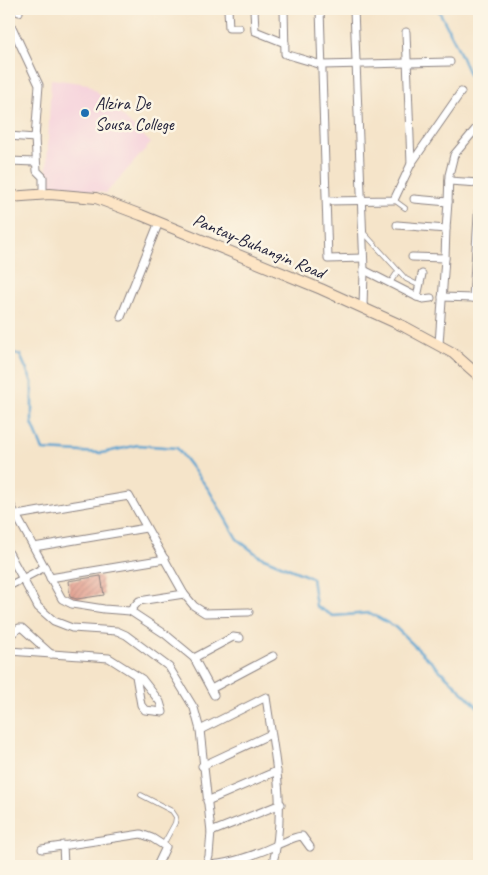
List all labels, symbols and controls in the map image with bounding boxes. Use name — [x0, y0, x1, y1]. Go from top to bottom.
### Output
place label: Alzira De Sousa College — [95, 92, 175, 135]
marker: Alzira De Sousa College — [79, 107, 91, 119]
street label: Pantay-Buhangin Road — [190, 208, 331, 285]

